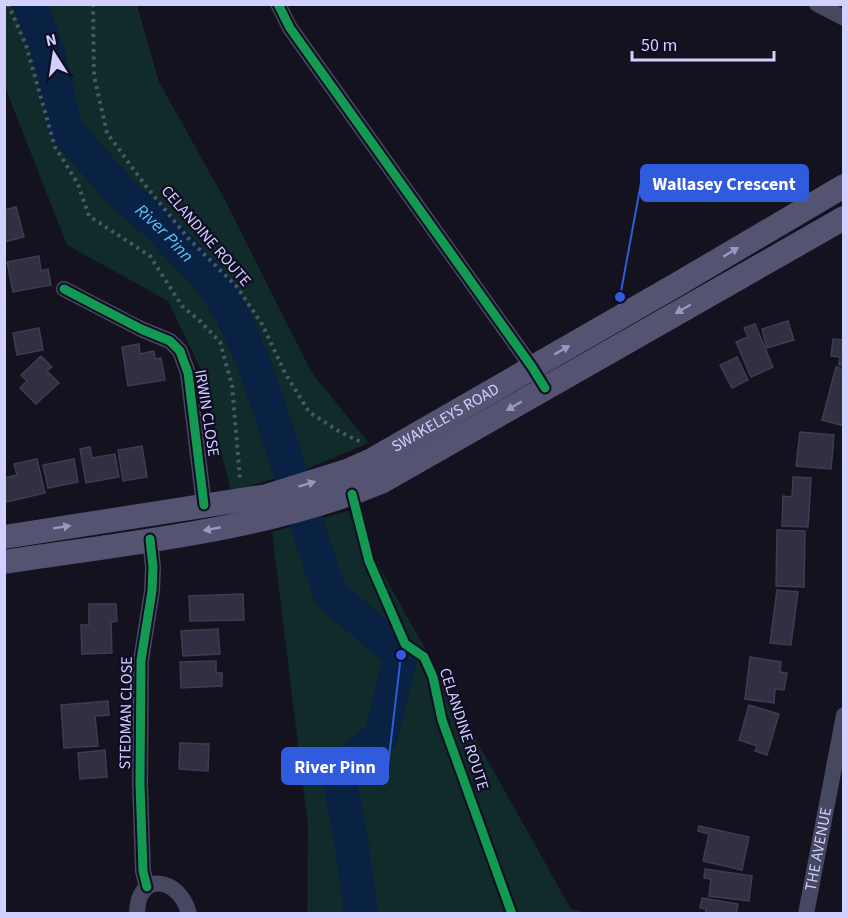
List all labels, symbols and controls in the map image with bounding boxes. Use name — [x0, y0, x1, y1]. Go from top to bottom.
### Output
north arrow — [24, 24, 84, 84]
scale bar — [632, 24, 774, 62]
text: N — [44, 28, 59, 52]
text: 50 m — [641, 33, 677, 58]
callout: Wallasey Crescent — [641, 165, 808, 201]
text: Wallasey Crescent — [652, 172, 796, 197]
street label: CELANDINE ROUTE — [156, 181, 256, 291]
water label: River Pinn — [130, 198, 200, 268]
one-way arrow — [723, 247, 739, 258]
one-way arrow — [675, 304, 691, 315]
one-way arrow — [554, 345, 571, 355]
street label: IRWIN CLOSE — [189, 368, 225, 458]
street label: SWAKELEYS ROAD — [387, 378, 503, 457]
one-way arrow — [505, 401, 522, 411]
one-way arrow — [298, 479, 316, 488]
one-way arrow — [53, 523, 72, 532]
one-way arrow — [202, 524, 221, 533]
street label: STEDMAN CLOSE — [114, 656, 138, 770]
street label: CELANDINE ROUTE — [434, 665, 494, 793]
callout: River Pinn — [282, 748, 388, 784]
text: River Pinn — [294, 755, 376, 780]
street label: THE AVENUE — [800, 805, 837, 893]

